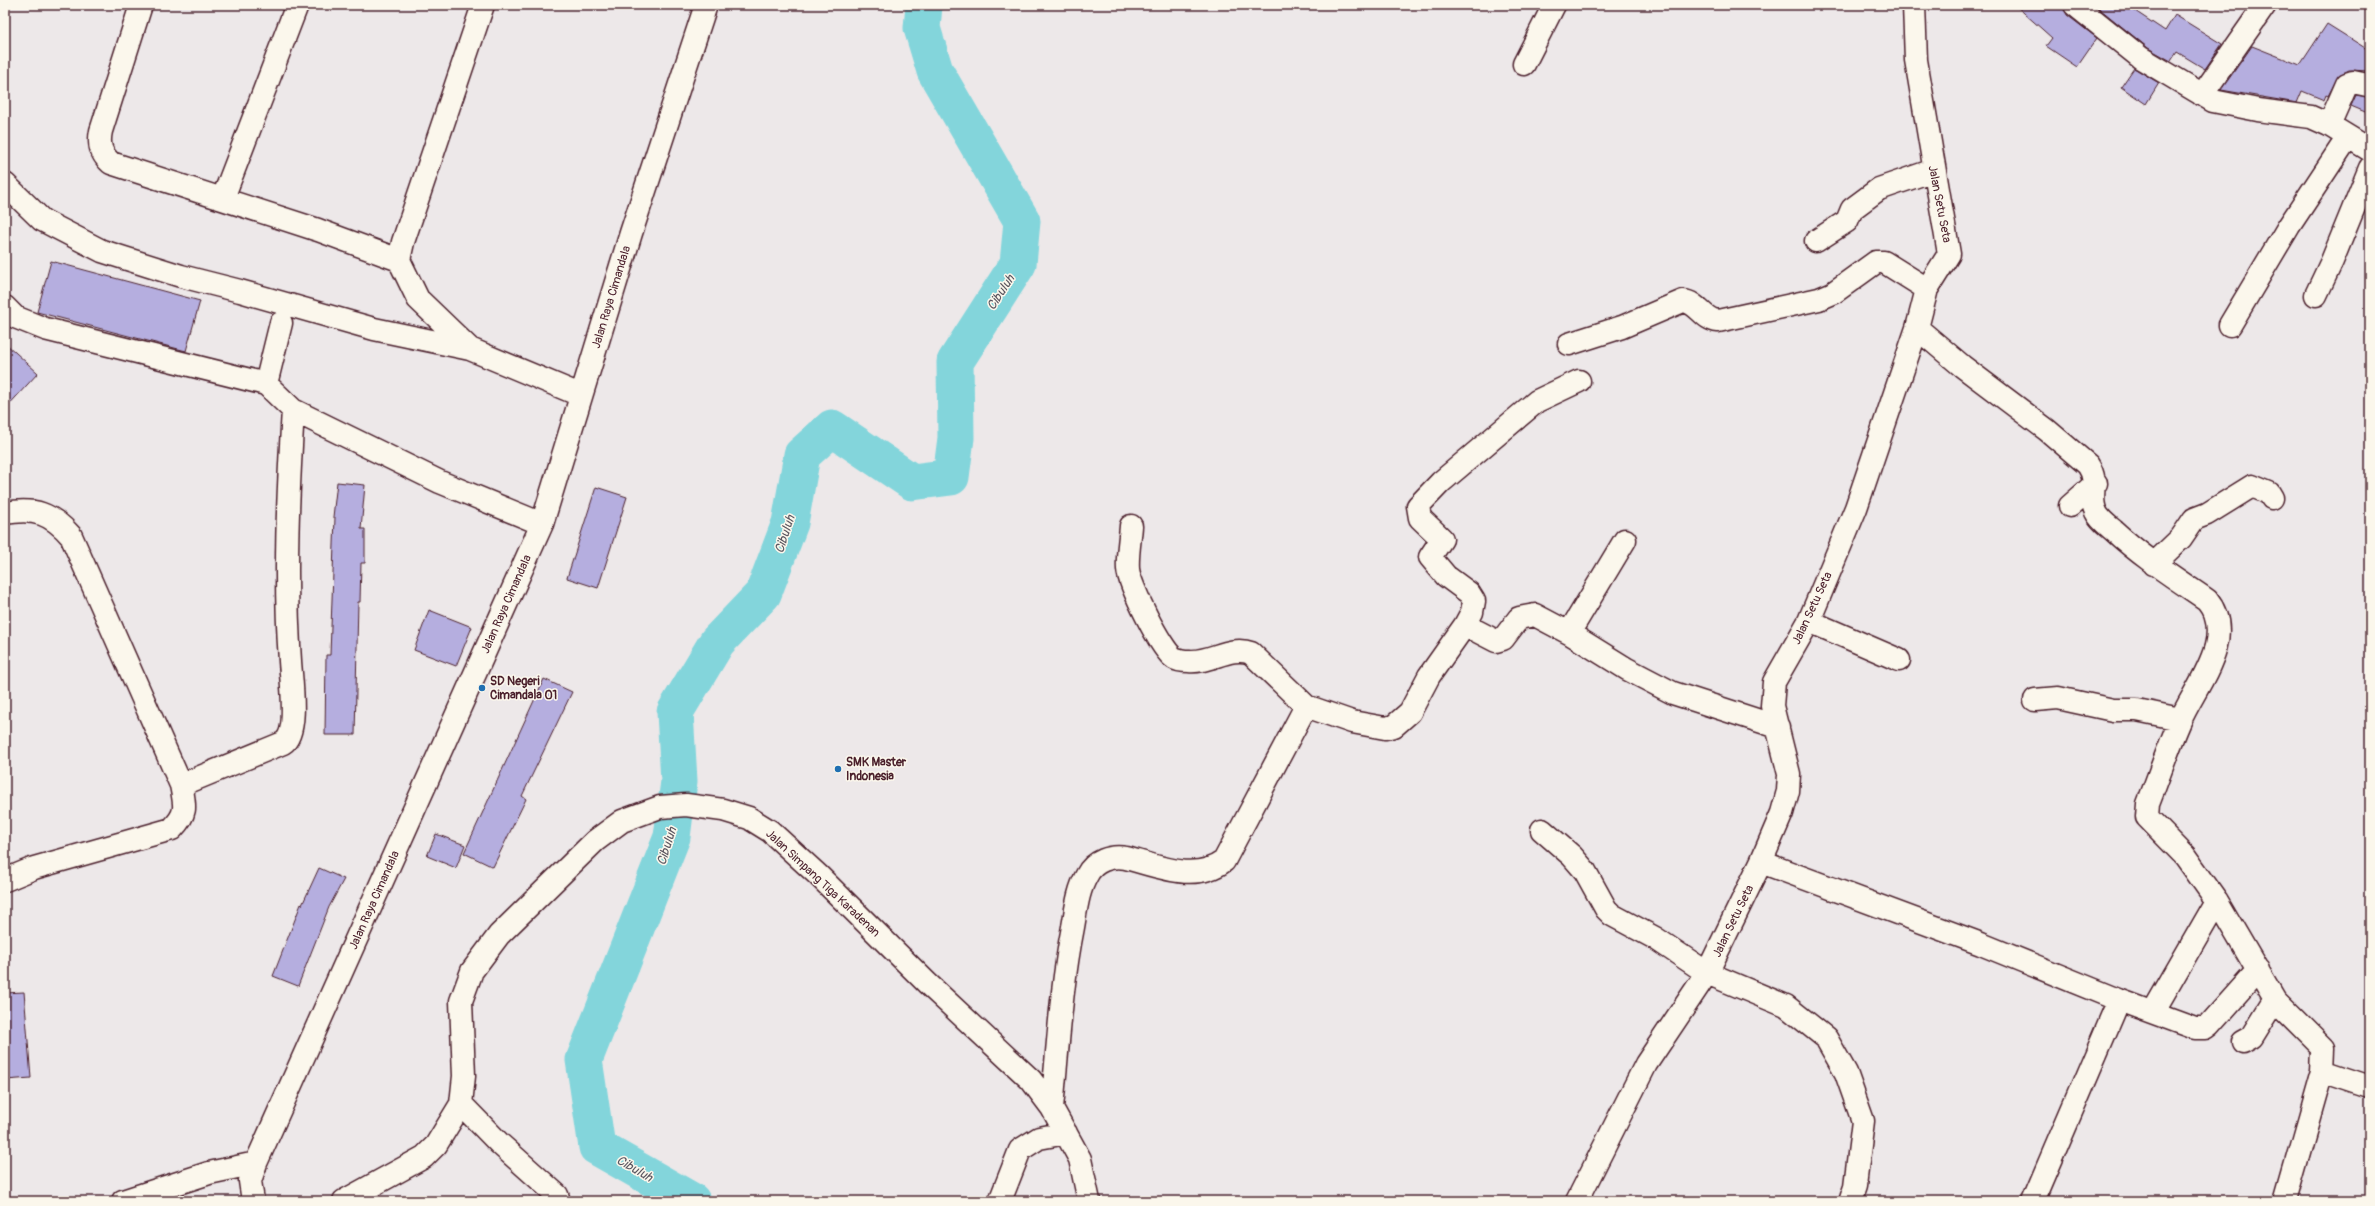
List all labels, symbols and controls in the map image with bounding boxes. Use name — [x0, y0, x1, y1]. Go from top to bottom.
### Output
street label: Jalan Setu Seta — [1925, 164, 1954, 244]
street label: Jalan Raya Cimandala — [589, 244, 634, 350]
water label: Cibuluh — [984, 271, 1019, 313]
water label: Cibuluh — [771, 512, 799, 555]
street label: Jalan Raya Cimandala — [478, 552, 535, 656]
street label: Jalan Setu Seta — [1789, 569, 1836, 647]
place label: SD Negeri Cimandala 01 — [490, 674, 557, 703]
marker: SD Negeri Cimandala 01 — [477, 683, 487, 693]
place label: SMK Master Indonesia — [846, 755, 907, 784]
marker: SMK Master Indonesia — [833, 764, 843, 774]
water label: Cibuluh — [654, 824, 681, 867]
street label: Jalan Simpang Tiga Karadenan — [762, 826, 883, 940]
street label: Jalan Raya Cimandala — [346, 848, 403, 952]
street label: Jalan Setu Seta — [1709, 882, 1758, 960]
water label: Cibuluh — [614, 1152, 656, 1186]

